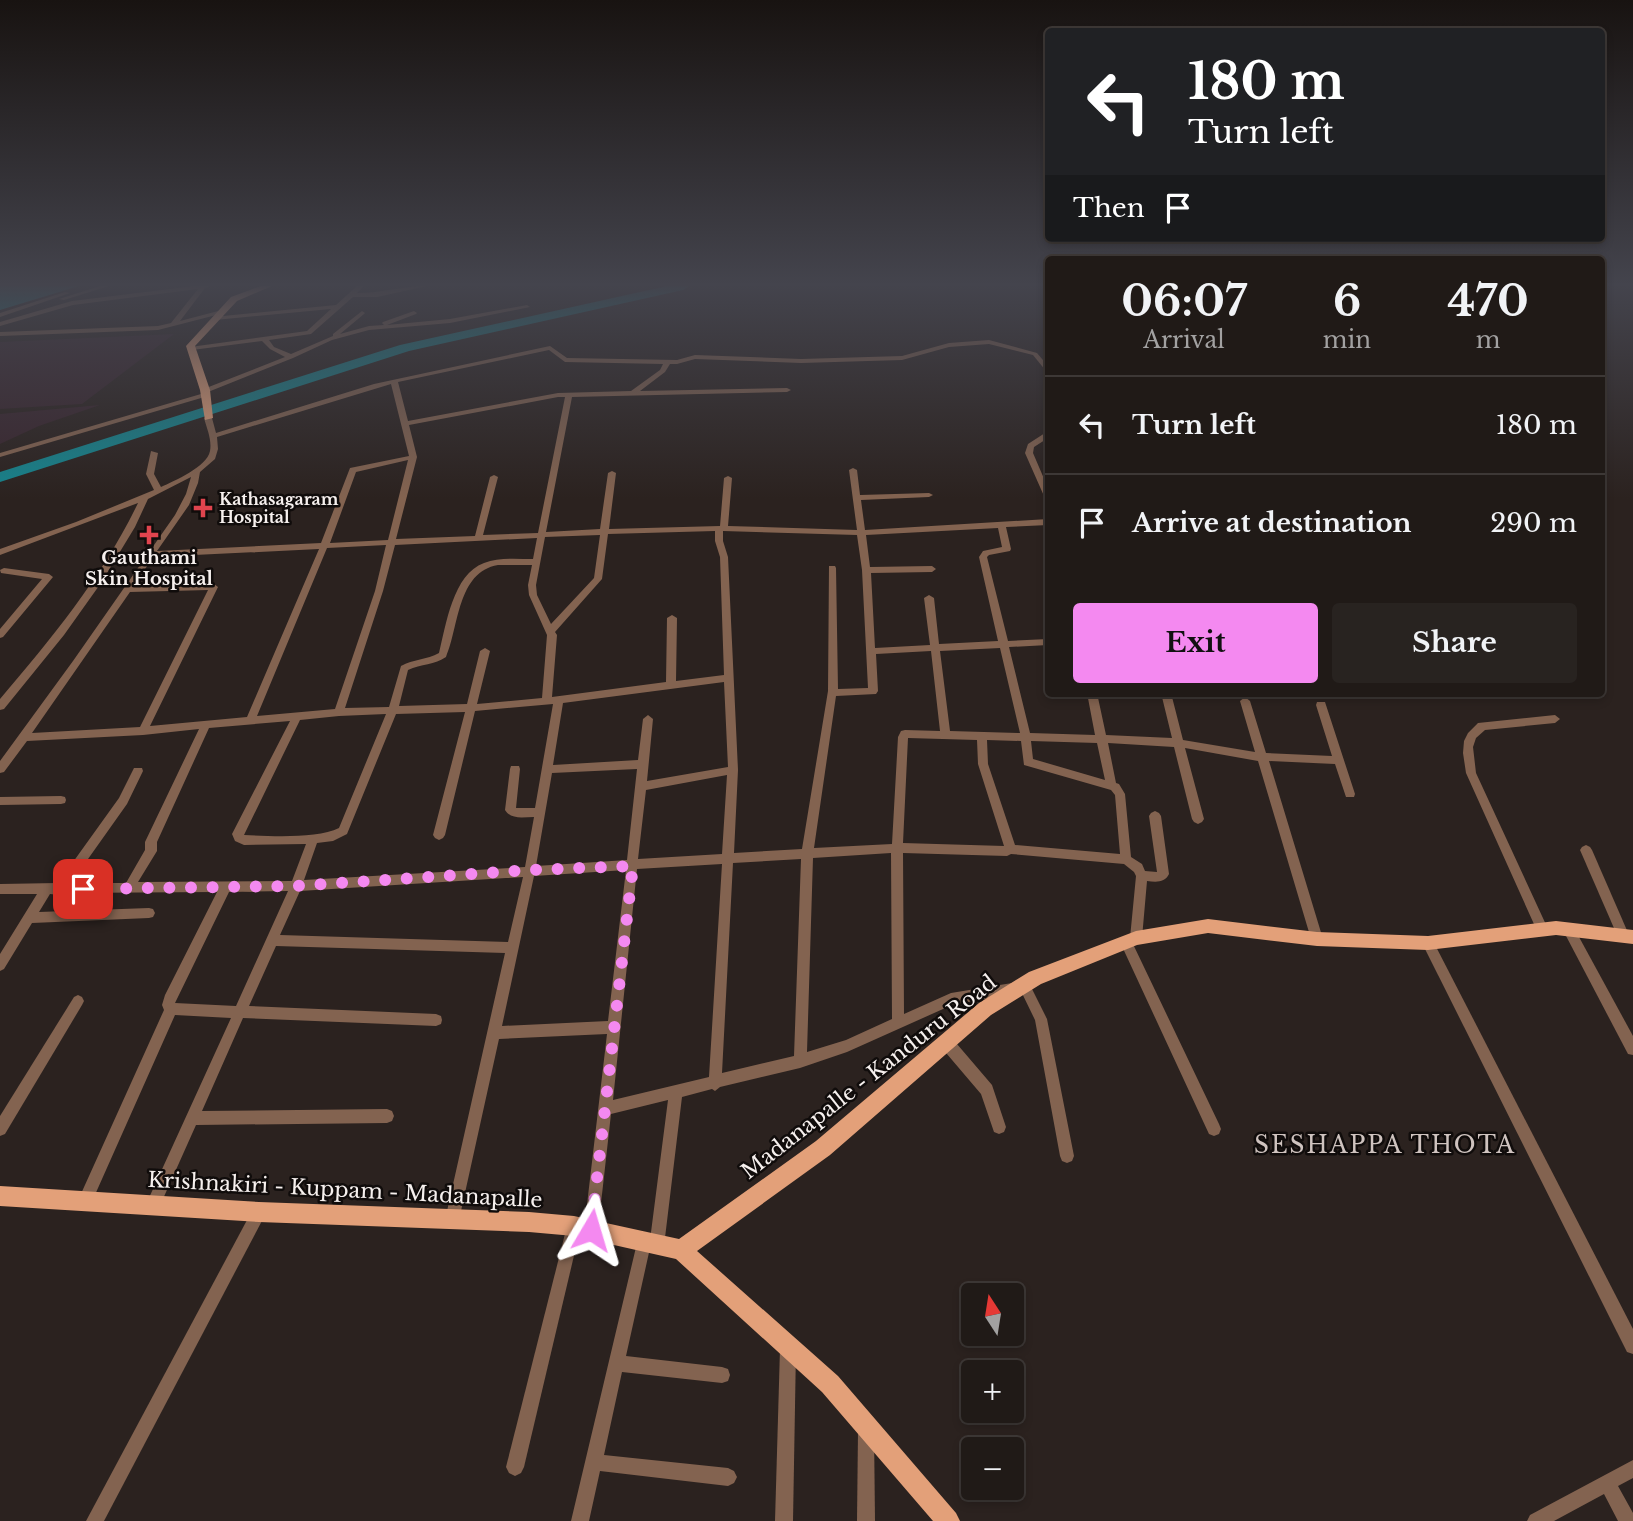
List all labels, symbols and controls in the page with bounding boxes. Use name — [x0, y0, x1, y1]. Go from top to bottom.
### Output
text: 180 m — [1188, 51, 1345, 112]
icon: left — [1073, 56, 1164, 147]
text: Turn left — [1188, 112, 1334, 152]
icon: arrive — [1159, 189, 1197, 227]
text: Then — [1073, 192, 1145, 224]
text: 06:07 — [1121, 275, 1247, 327]
text: 6 — [1333, 275, 1361, 327]
text: 470 — [1447, 275, 1529, 327]
text: Arrival — [1143, 326, 1225, 354]
text: min — [1323, 326, 1371, 354]
text: m — [1476, 326, 1500, 354]
icon: left — [1073, 406, 1111, 444]
text: Turn left — [1132, 409, 1256, 441]
text: 180 m — [1496, 409, 1577, 441]
place label: Kathasagaram Hospital — [219, 489, 339, 527]
marker: Kathasagaram Hospital — [193, 498, 213, 518]
icon: arrive — [1073, 504, 1111, 542]
text: Arrive at destination — [1132, 507, 1412, 539]
text: 290 m — [1490, 507, 1577, 539]
marker: Gauthami Skin Hospital — [139, 525, 159, 545]
place label: Gauthami Skin Hospital — [85, 547, 213, 590]
button: Exit — [1073, 603, 1318, 683]
button: Share — [1332, 603, 1577, 683]
pin — [53, 859, 113, 919]
icon: arrive — [64, 870, 102, 908]
street label: Madanapalle - Kanduru Road — [736, 969, 1002, 1185]
district label: SESHAPPA THOTA — [1254, 1131, 1516, 1159]
street label: Krishnakiri - Kuppam - Madanapalle — [147, 1167, 543, 1213]
position arrow — [554, 1193, 628, 1267]
north arrow — [961, 1283, 1024, 1346]
map controls — [961, 1283, 1024, 1500]
button: + — [961, 1360, 1024, 1423]
button: − — [961, 1437, 1024, 1500]

